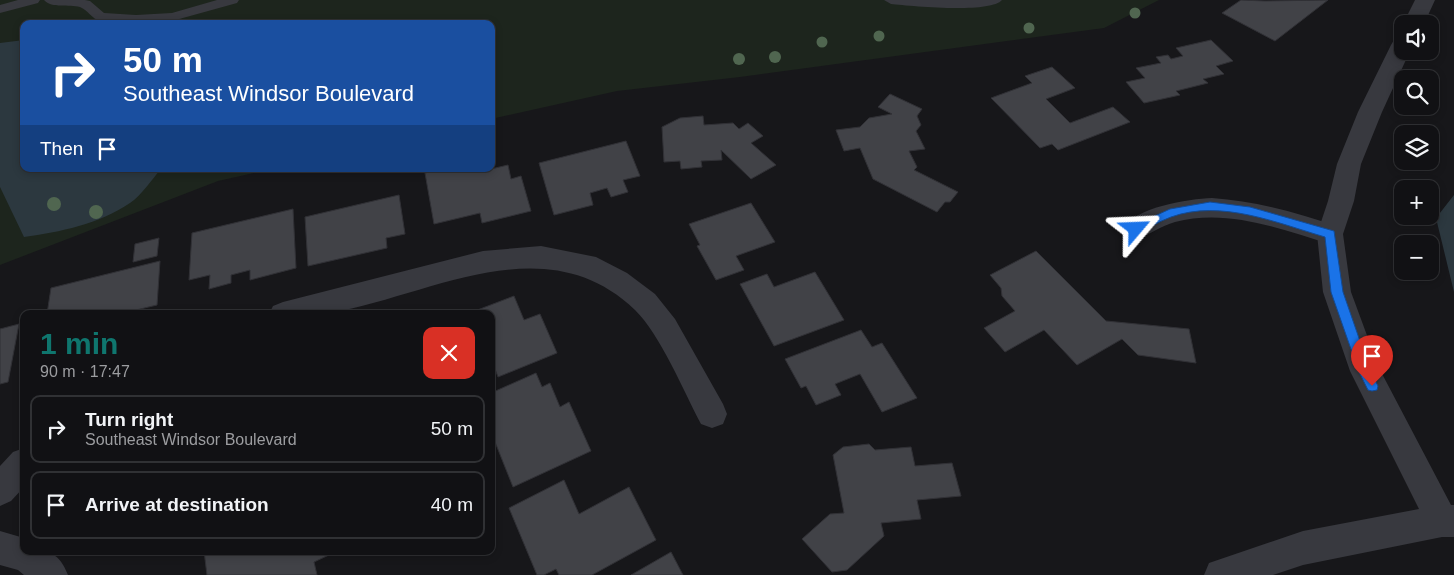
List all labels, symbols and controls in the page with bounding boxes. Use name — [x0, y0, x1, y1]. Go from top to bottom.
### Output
map controls — [1394, 15, 1439, 280]
button: sound — [1394, 15, 1439, 60]
icon: right — [40, 40, 105, 105]
text: 50 m — [123, 40, 203, 79]
button: search — [1394, 70, 1439, 115]
text: Southeast Windsor Boulevard — [123, 81, 414, 106]
button: layers — [1394, 125, 1439, 170]
icon: arrive — [93, 135, 121, 163]
text: Then — [40, 138, 83, 159]
button: + — [1394, 180, 1439, 225]
position arrow — [1109, 202, 1161, 254]
button: − — [1394, 235, 1439, 280]
text: 1 min — [40, 327, 118, 360]
button: close — [423, 327, 475, 379]
pin — [1351, 335, 1393, 386]
icon: arrive — [1358, 342, 1386, 370]
text: 90 m · 17:47 — [40, 363, 130, 380]
text: Turn right — [85, 409, 173, 430]
icon: right — [42, 415, 70, 443]
text: 50 m — [431, 418, 473, 439]
text: Southeast Windsor Boulevard — [85, 431, 297, 448]
icon: arrive — [42, 491, 70, 519]
text: Arrive at destination — [85, 494, 269, 515]
text: 40 m — [431, 494, 473, 515]

